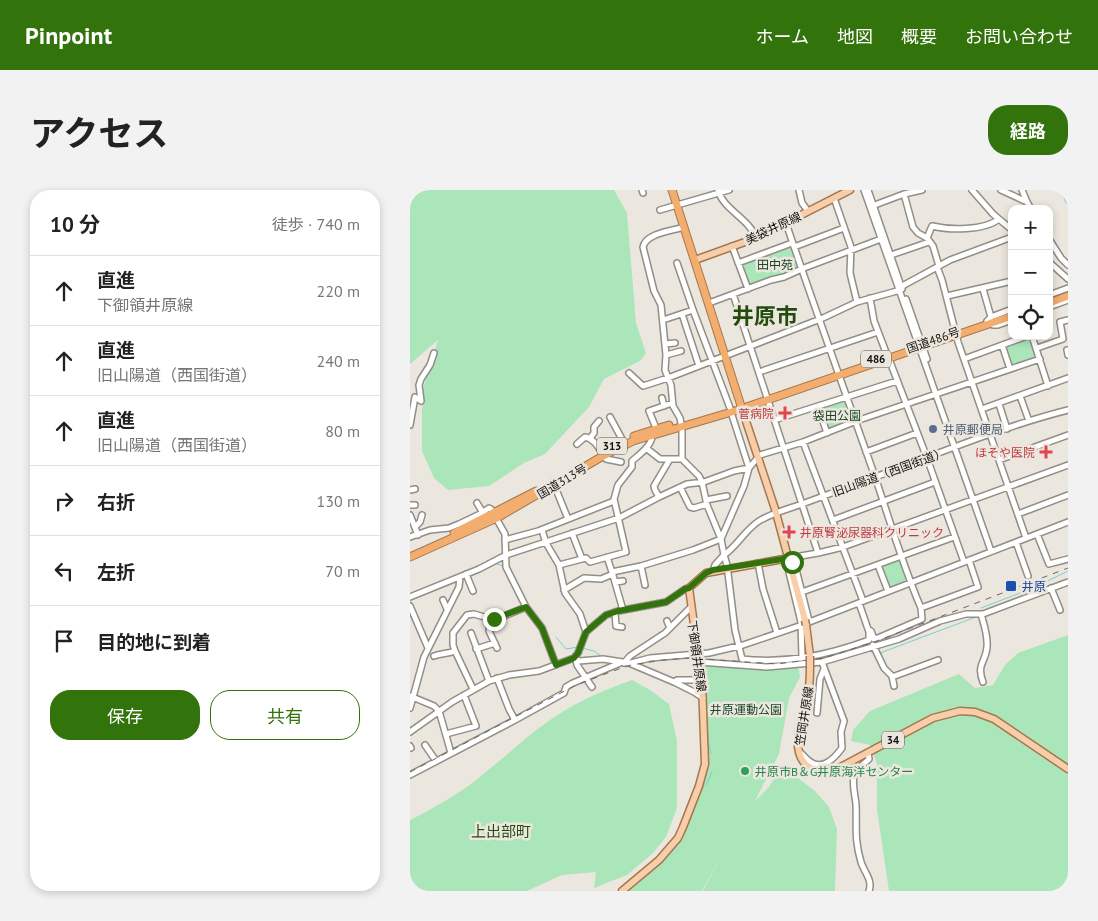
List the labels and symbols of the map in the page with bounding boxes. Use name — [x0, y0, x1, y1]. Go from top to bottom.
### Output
street label: 美袋井原線 — [743, 209, 803, 247]
park label: 田中苑 — [757, 257, 793, 272]
district label: 井原市 — [732, 302, 798, 330]
street label: 国道486号 — [904, 324, 962, 356]
road number: 486 — [861, 350, 891, 368]
place label: 菅病院 — [738, 406, 774, 421]
marker: 菅病院 — [778, 406, 792, 420]
park label: 袋田公園 — [812, 408, 861, 423]
place label: 井原郵便局 — [943, 422, 1003, 437]
marker: 井原郵便局 — [927, 423, 939, 435]
road number: 313 — [597, 438, 627, 454]
street label: 旧山陽道（西国街道） — [830, 444, 948, 500]
place label: ほそや医院 — [975, 445, 1035, 460]
marker: ほそや医院 — [1039, 445, 1053, 459]
street label: 国道313号 — [534, 460, 590, 502]
marker: 井原腎泌尿器科クリニック — [782, 525, 796, 539]
place label: 井原腎泌尿器科クリニック — [800, 525, 944, 540]
route start — [781, 551, 804, 574]
marker: 井原 — [1004, 579, 1018, 593]
place label: 井原 — [1022, 579, 1046, 594]
route end — [483, 608, 506, 631]
street label: 下御領井原線 — [685, 619, 709, 693]
street label: 笠岡井原線 — [792, 685, 816, 747]
park label: 井原運動公園 — [710, 702, 782, 717]
road number: 34 — [882, 732, 904, 748]
place label: 井原市B＆G井原海洋センター — [755, 764, 913, 779]
marker: 井原市B＆G井原海洋センター — [739, 765, 751, 777]
district label: 上出部町 — [471, 822, 531, 841]

